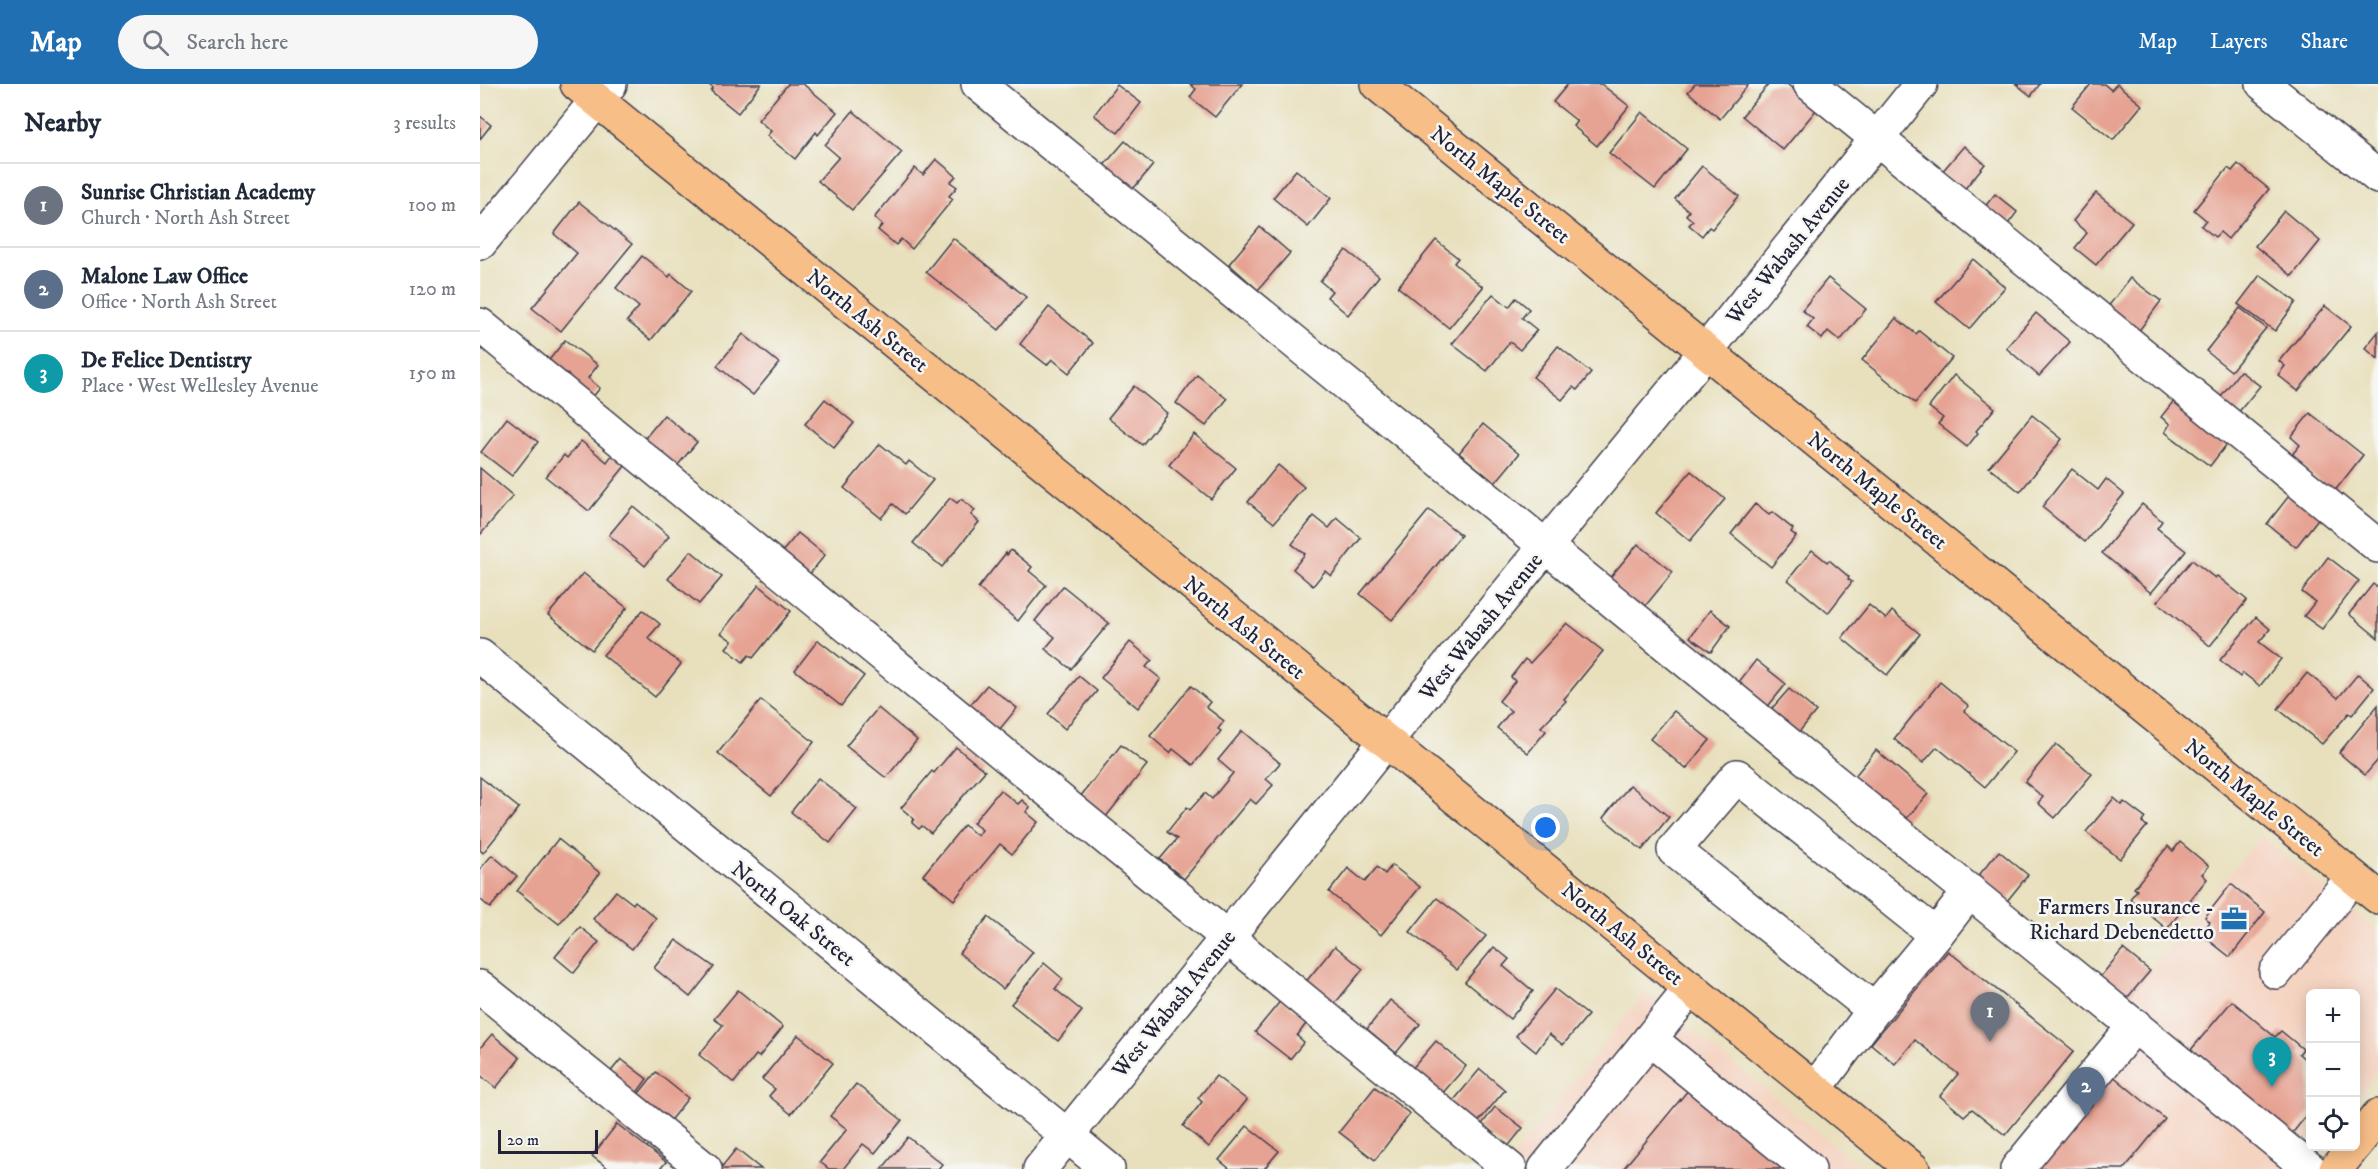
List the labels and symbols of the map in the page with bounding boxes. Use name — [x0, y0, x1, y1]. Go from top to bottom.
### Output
street label: North Maple Street — [1425, 120, 1576, 250]
street label: West Wabash Avenue — [1720, 172, 1856, 331]
street label: North Ash Street — [801, 264, 934, 379]
street label: North Maple Street — [1802, 426, 1953, 556]
street label: West Wabash Avenue — [1413, 548, 1549, 707]
street label: North Ash Street — [1178, 571, 1311, 686]
street label: North Maple Street — [2179, 733, 2330, 863]
your location — [1531, 813, 1560, 842]
street label: North Oak Street — [725, 856, 861, 973]
street label: North Ash Street — [1556, 877, 1689, 992]
place label: Farmers Insurance - Richard Debenedetto — [2029, 894, 2214, 946]
office icon: Farmers Insurance - Richard Debenedetto — [2219, 904, 2249, 934]
street label: West Wabash Avenue — [1106, 925, 1242, 1084]
pin: 1 — [1970, 992, 2010, 1042]
pin: 3 — [2252, 1038, 2292, 1087]
pin: 2 — [2066, 1068, 2106, 1117]
scale bar — [498, 1127, 598, 1154]

